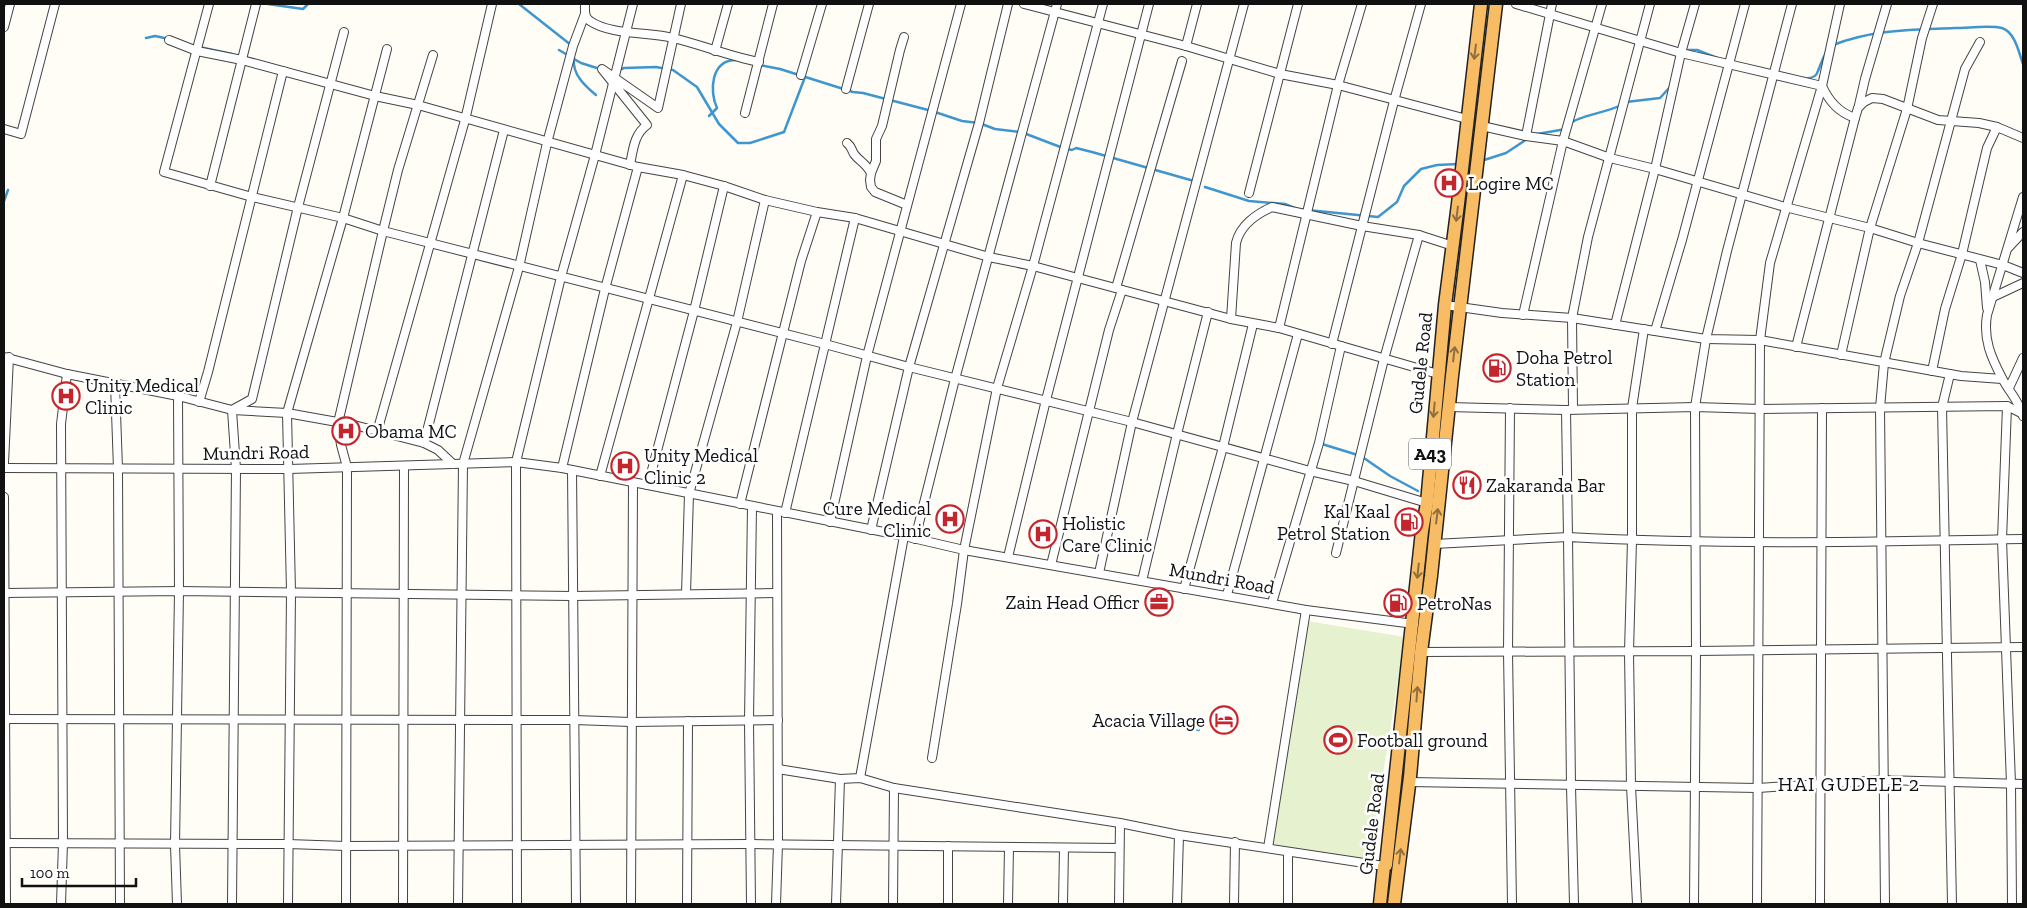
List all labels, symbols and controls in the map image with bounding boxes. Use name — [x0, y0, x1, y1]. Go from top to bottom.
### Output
one-way arrow — [1470, 44, 1480, 60]
hospital icon: Logire MC — [1434, 168, 1464, 198]
place label: Logire MC — [1468, 172, 1554, 195]
one-way arrow — [1452, 205, 1462, 221]
street label: Gudele Road — [1404, 310, 1437, 415]
one-way arrow — [1449, 346, 1459, 362]
place label: Doha Petrol Station — [1516, 346, 1613, 391]
fuel station icon: Doha Petrol Station — [1482, 353, 1512, 383]
place label: Unity Medical Clinic — [85, 374, 199, 419]
hospital icon: Unity Medical Clinic — [51, 381, 81, 411]
one-way arrow — [1429, 401, 1439, 417]
hospital icon: Obama MC — [331, 416, 361, 446]
place label: Obama MC — [365, 420, 457, 443]
road number: A43 — [1409, 438, 1451, 469]
street label: Mundri Road — [202, 440, 310, 465]
place label: Unity Medical Clinic 2 — [644, 444, 758, 489]
hospital icon: Unity Medical Clinic 2 — [610, 451, 640, 481]
restaurant icon: Zakaranda Bar — [1452, 470, 1482, 500]
place label: Zakaranda Bar — [1486, 474, 1606, 497]
place label: Cure Medical Clinic — [823, 497, 931, 542]
place label: Kal Kaal Petrol Station — [1277, 500, 1390, 545]
hospital icon: Cure Medical Clinic — [935, 504, 965, 534]
fuel station icon: Kal Kaal Petrol Station — [1394, 507, 1424, 537]
one-way arrow — [1432, 508, 1442, 524]
place label: Holistic Care Clinic — [1062, 512, 1153, 557]
hospital icon: Holistic Care Clinic — [1028, 519, 1058, 549]
street label: Mundri Road — [1167, 558, 1277, 599]
one-way arrow — [1413, 563, 1423, 579]
office icon: Zain Head Officr — [1144, 587, 1174, 617]
fuel station icon: PetroNas — [1383, 588, 1413, 618]
place label: Zain Head Officr — [1006, 591, 1140, 614]
place label: PetroNas — [1417, 592, 1492, 615]
one-way arrow — [1413, 687, 1422, 703]
hotel icon: Acacia Village — [1209, 705, 1239, 735]
place label: Acacia Village — [1092, 709, 1205, 732]
sports icon: Football ground — [1323, 725, 1353, 755]
place label: Football ground — [1357, 729, 1488, 752]
street label: Gudele Road — [1354, 771, 1389, 876]
district label: HAI GUDELE 2 — [1778, 772, 1920, 796]
one-way arrow — [1395, 848, 1405, 864]
scale bar — [22, 856, 136, 888]
text: 100 m — [30, 864, 69, 882]

